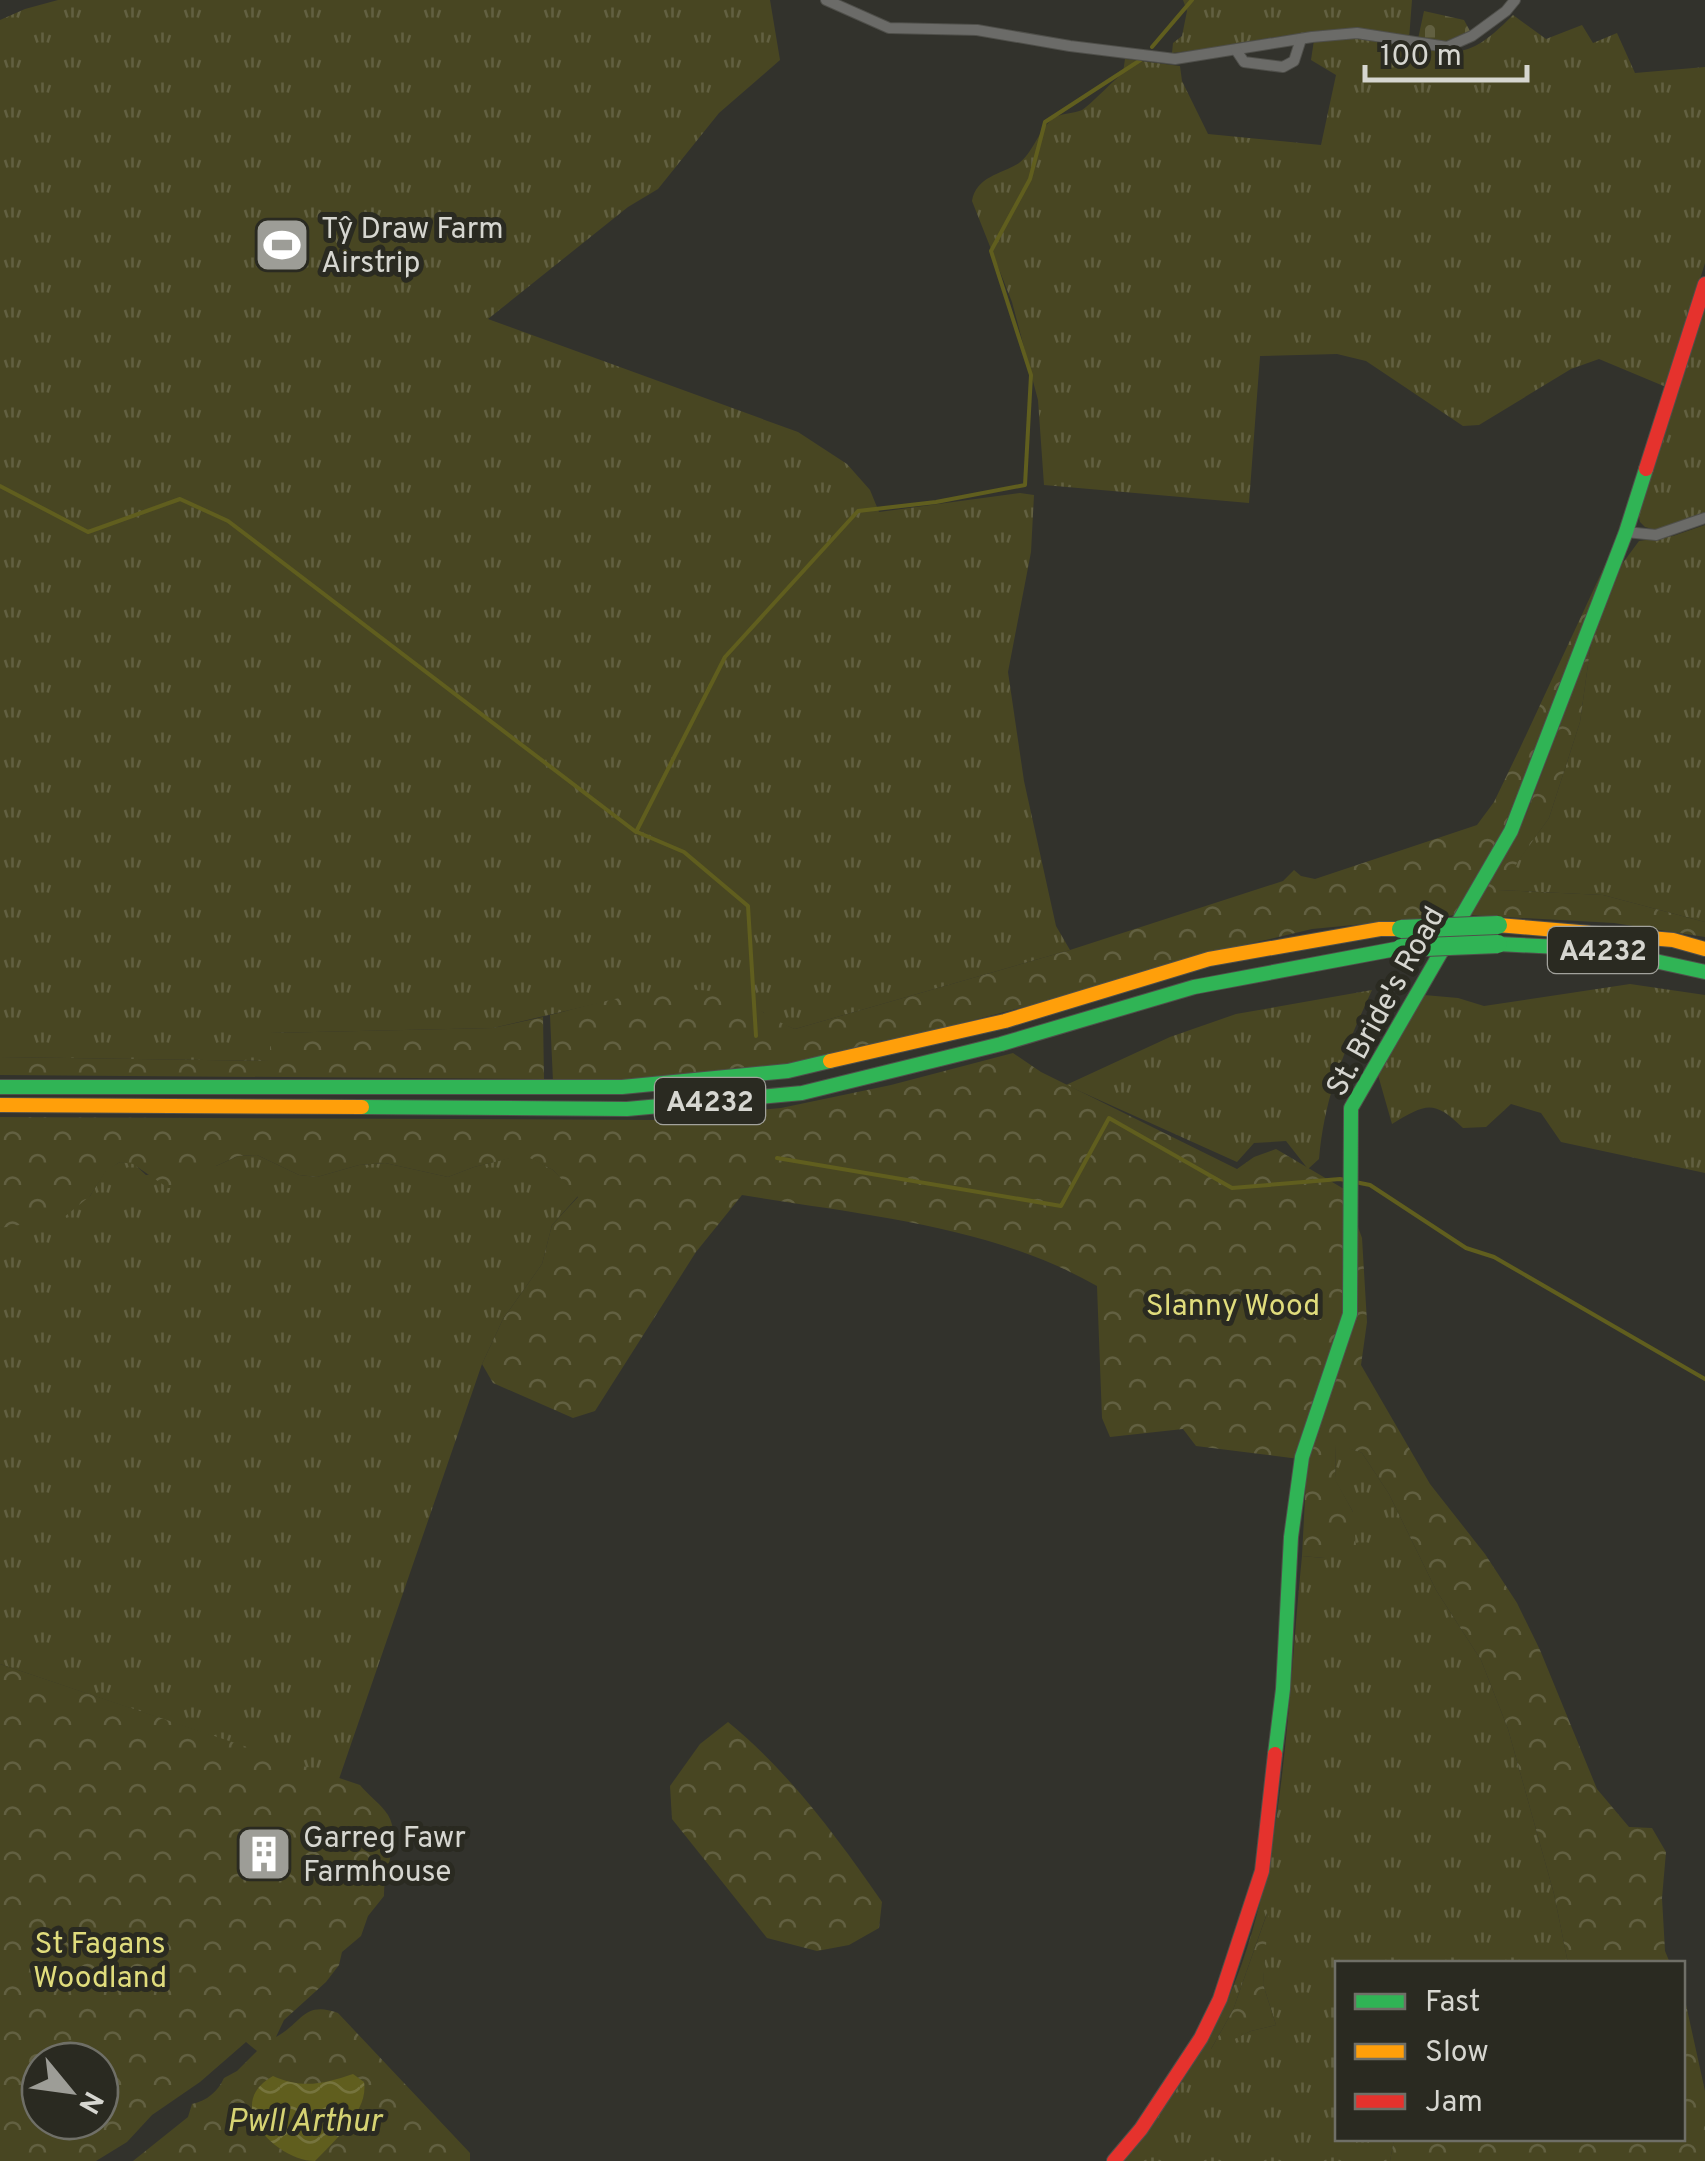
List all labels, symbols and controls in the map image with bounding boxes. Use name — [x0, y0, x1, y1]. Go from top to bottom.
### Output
scale bar — [1365, 20, 1528, 82]
text: 100 m — [1380, 39, 1462, 76]
place label: Tŷ Draw Farm Airstrip — [321, 212, 504, 283]
sports icon: Tŷ Draw Farm Airstrip — [252, 215, 312, 275]
street label: St. Bride's Road — [1320, 901, 1455, 1103]
road number: A4232 — [1548, 927, 1658, 973]
road number: A4232 — [655, 1078, 765, 1124]
park label: Slanny Wood — [1146, 1289, 1320, 1326]
place label: Garreg Fawr Farmhouse — [303, 1821, 466, 1892]
building icon: Garreg Fawr Farmhouse — [234, 1824, 294, 1884]
park label: St Fagans Woodland — [33, 1927, 167, 1998]
legend — [1335, 1961, 1685, 2141]
text: Fast — [1425, 1985, 1480, 2022]
text: Slow — [1425, 2035, 1489, 2072]
north arrow — [20, 2041, 120, 2141]
text: N — [69, 2084, 110, 2119]
text: Jam — [1425, 2085, 1483, 2122]
water label: Pwll Arthur — [227, 2103, 384, 2143]

